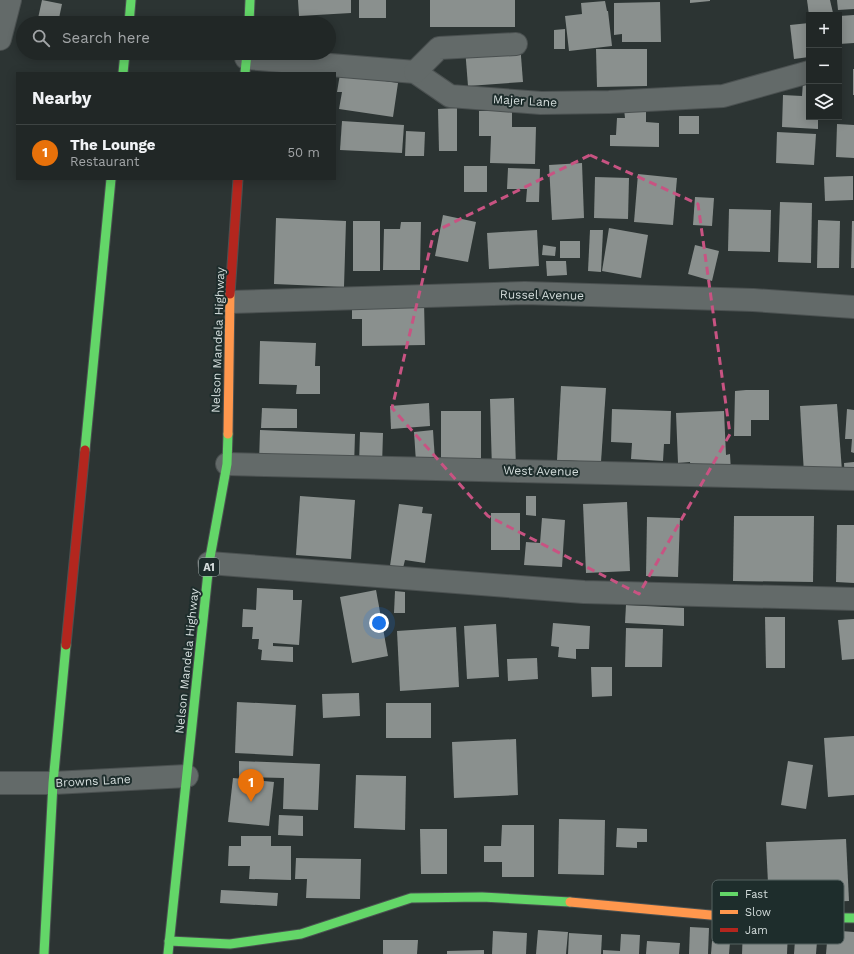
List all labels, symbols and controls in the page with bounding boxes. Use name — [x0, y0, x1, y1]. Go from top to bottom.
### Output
map controls — [806, 12, 842, 120]
button: + — [806, 12, 842, 48]
search box — [16, 16, 336, 60]
icon: search — [30, 27, 52, 49]
text: Search here — [62, 29, 150, 47]
button: − — [806, 48, 842, 84]
button: layers — [806, 84, 842, 120]
text: Nearby — [32, 88, 91, 108]
street label: Majer Lane — [493, 92, 557, 110]
text: The Lounge — [70, 136, 156, 154]
text: 1 — [42, 145, 48, 160]
text: 50 m — [288, 145, 320, 160]
text: Restaurant — [70, 154, 140, 169]
street label: Nelson Mandela Highway — [208, 266, 228, 413]
street label: Russel Avenue — [500, 287, 584, 303]
street label: West Avenue — [503, 463, 579, 479]
road number: A1 — [199, 558, 219, 576]
street label: Nelson Mandela Highway — [172, 587, 202, 734]
your location — [369, 613, 389, 633]
pin: 1 — [238, 769, 264, 802]
street label: Browns Lane — [55, 772, 131, 790]
legend — [712, 880, 844, 944]
text: Fast — [745, 888, 768, 901]
text: Slow — [745, 906, 771, 919]
text: Jam — [745, 924, 768, 937]

